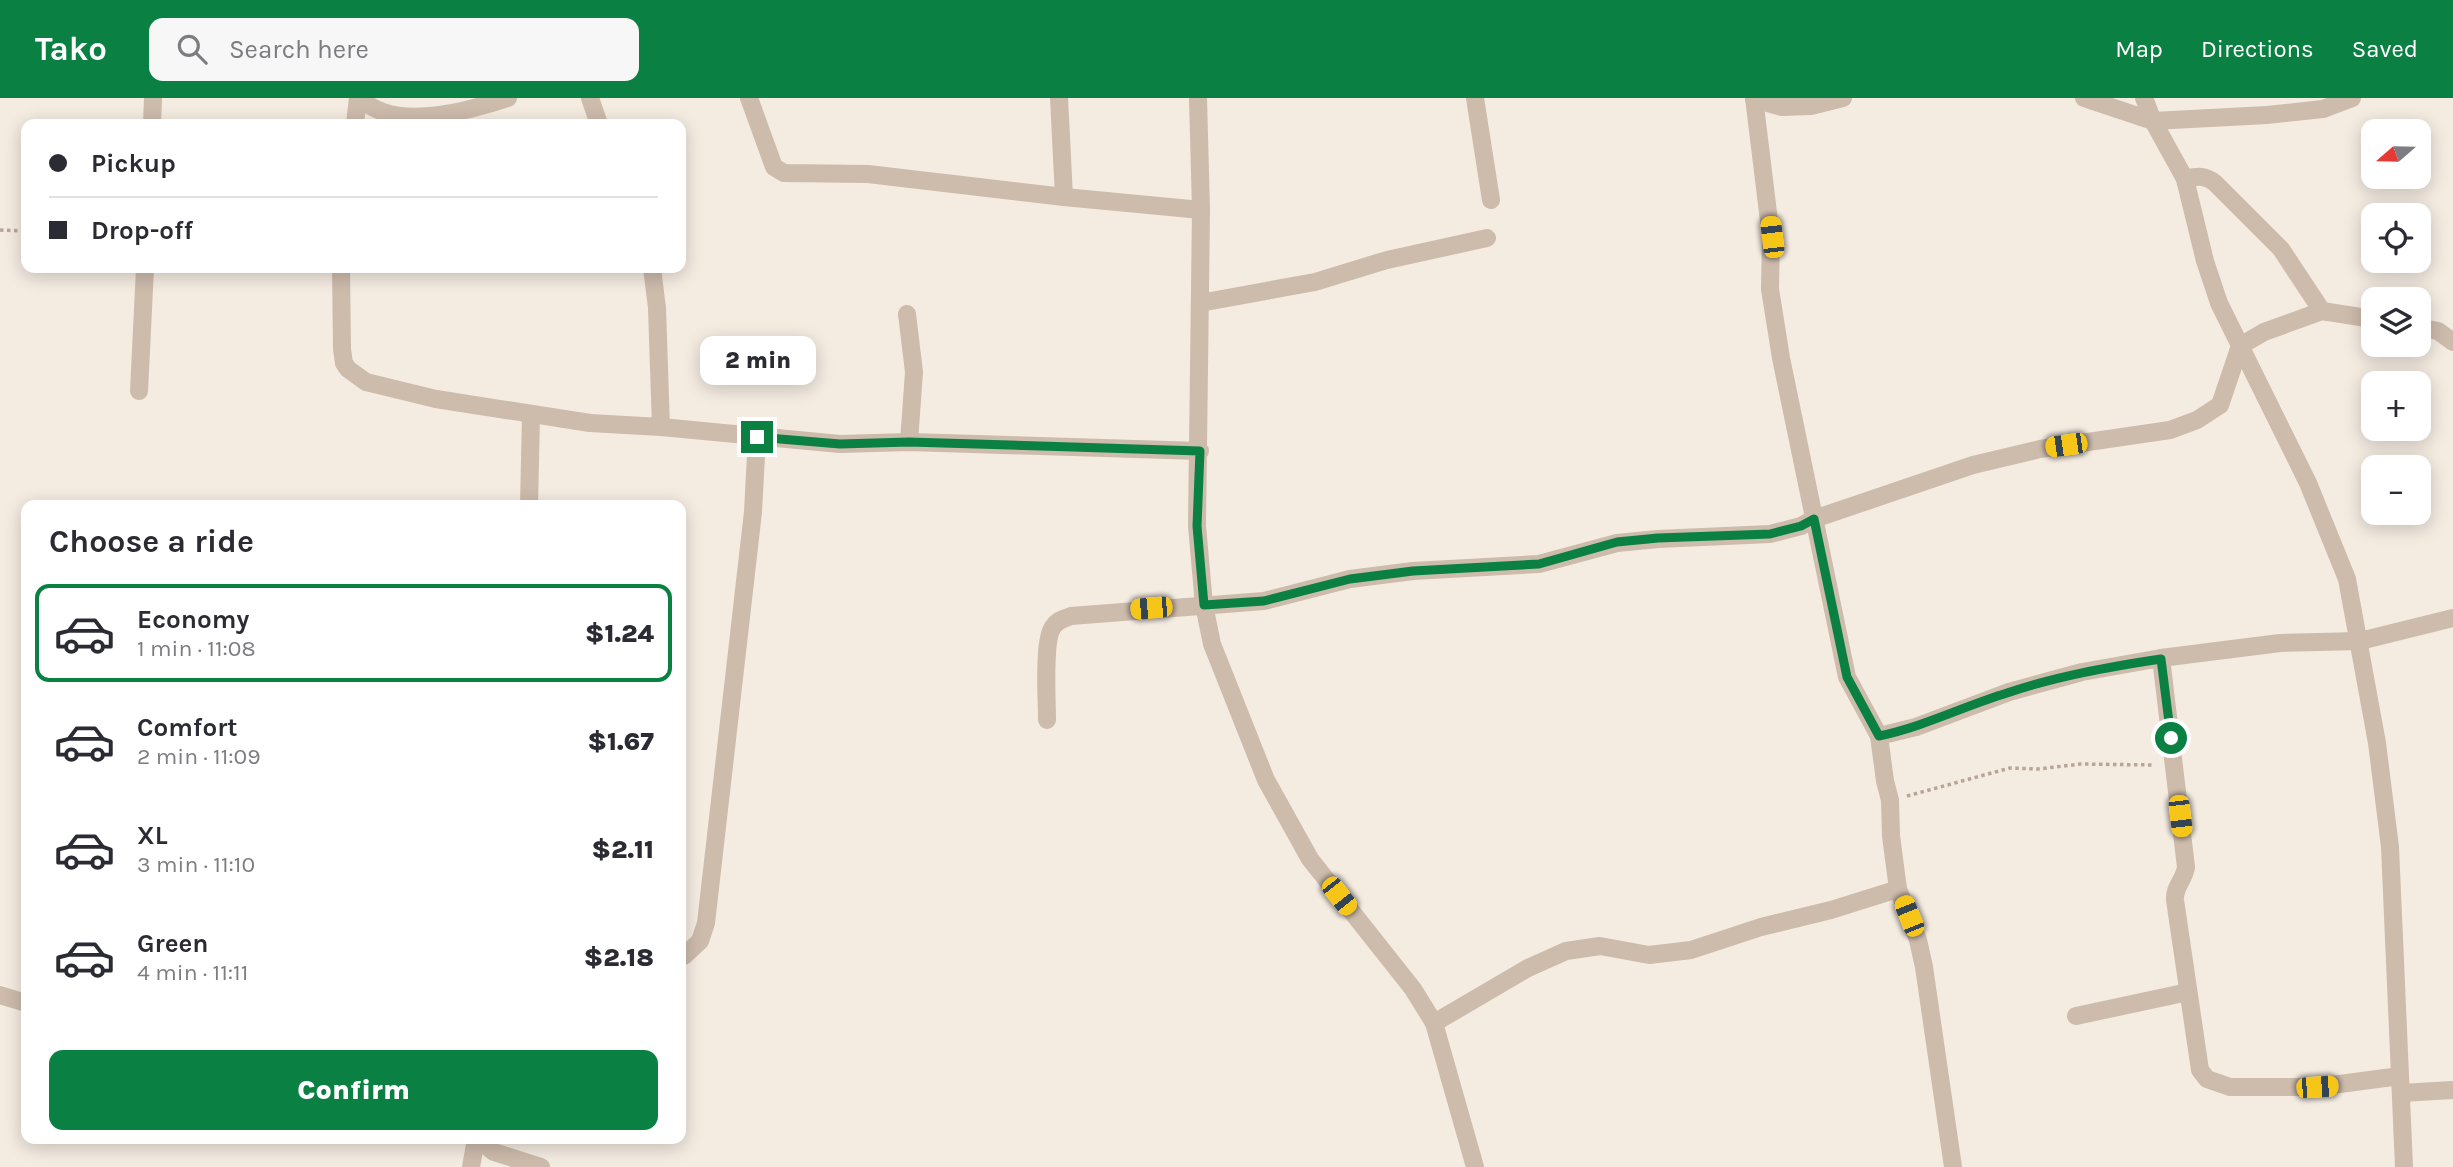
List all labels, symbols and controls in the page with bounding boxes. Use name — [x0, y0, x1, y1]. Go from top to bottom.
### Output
search box — [149, 18, 639, 81]
text: Tako — [35, 30, 107, 68]
icon: search — [173, 30, 211, 68]
text: Search here — [229, 34, 369, 65]
text: Map — [2115, 35, 2163, 63]
text: Directions — [2201, 35, 2314, 63]
text: Saved — [2352, 35, 2418, 63]
north arrow — [2361, 119, 2431, 189]
map controls — [2361, 119, 2431, 525]
text: Pickup — [91, 148, 176, 179]
button: locate — [2361, 203, 2431, 273]
text: Drop-off — [91, 215, 193, 246]
car — [1760, 215, 1785, 259]
button: layers — [2361, 287, 2431, 357]
callout: 2 min — [699, 336, 815, 384]
text: 2 min — [725, 347, 791, 374]
button: + — [2361, 371, 2431, 441]
route end — [741, 421, 773, 453]
car — [2044, 432, 2089, 458]
button: − — [2361, 455, 2431, 525]
text: Choose a ride — [49, 523, 254, 560]
car — [1130, 596, 1173, 620]
icon: car — [53, 602, 116, 665]
text: Economy — [137, 604, 249, 635]
text: $1.24 — [585, 618, 654, 649]
text: 1 min · 11:08 — [137, 635, 256, 662]
icon: car — [53, 710, 116, 773]
text: Comfort — [137, 712, 238, 743]
route start — [2155, 722, 2187, 754]
text: $1.67 — [587, 726, 654, 757]
text: 2 min · 11:09 — [137, 743, 261, 770]
car — [2168, 794, 2193, 838]
icon: car — [53, 818, 116, 881]
text: XL — [137, 820, 168, 851]
text: $2.11 — [591, 834, 654, 865]
text: 3 min · 11:10 — [137, 851, 255, 878]
car — [1318, 873, 1361, 919]
car — [1892, 893, 1927, 939]
icon: car — [53, 926, 116, 989]
text: Green — [137, 928, 209, 959]
text: $2.18 — [584, 942, 654, 973]
text: 4 min · 11:11 — [137, 959, 248, 986]
button: Confirm — [49, 1050, 658, 1130]
car — [2296, 1075, 2339, 1099]

